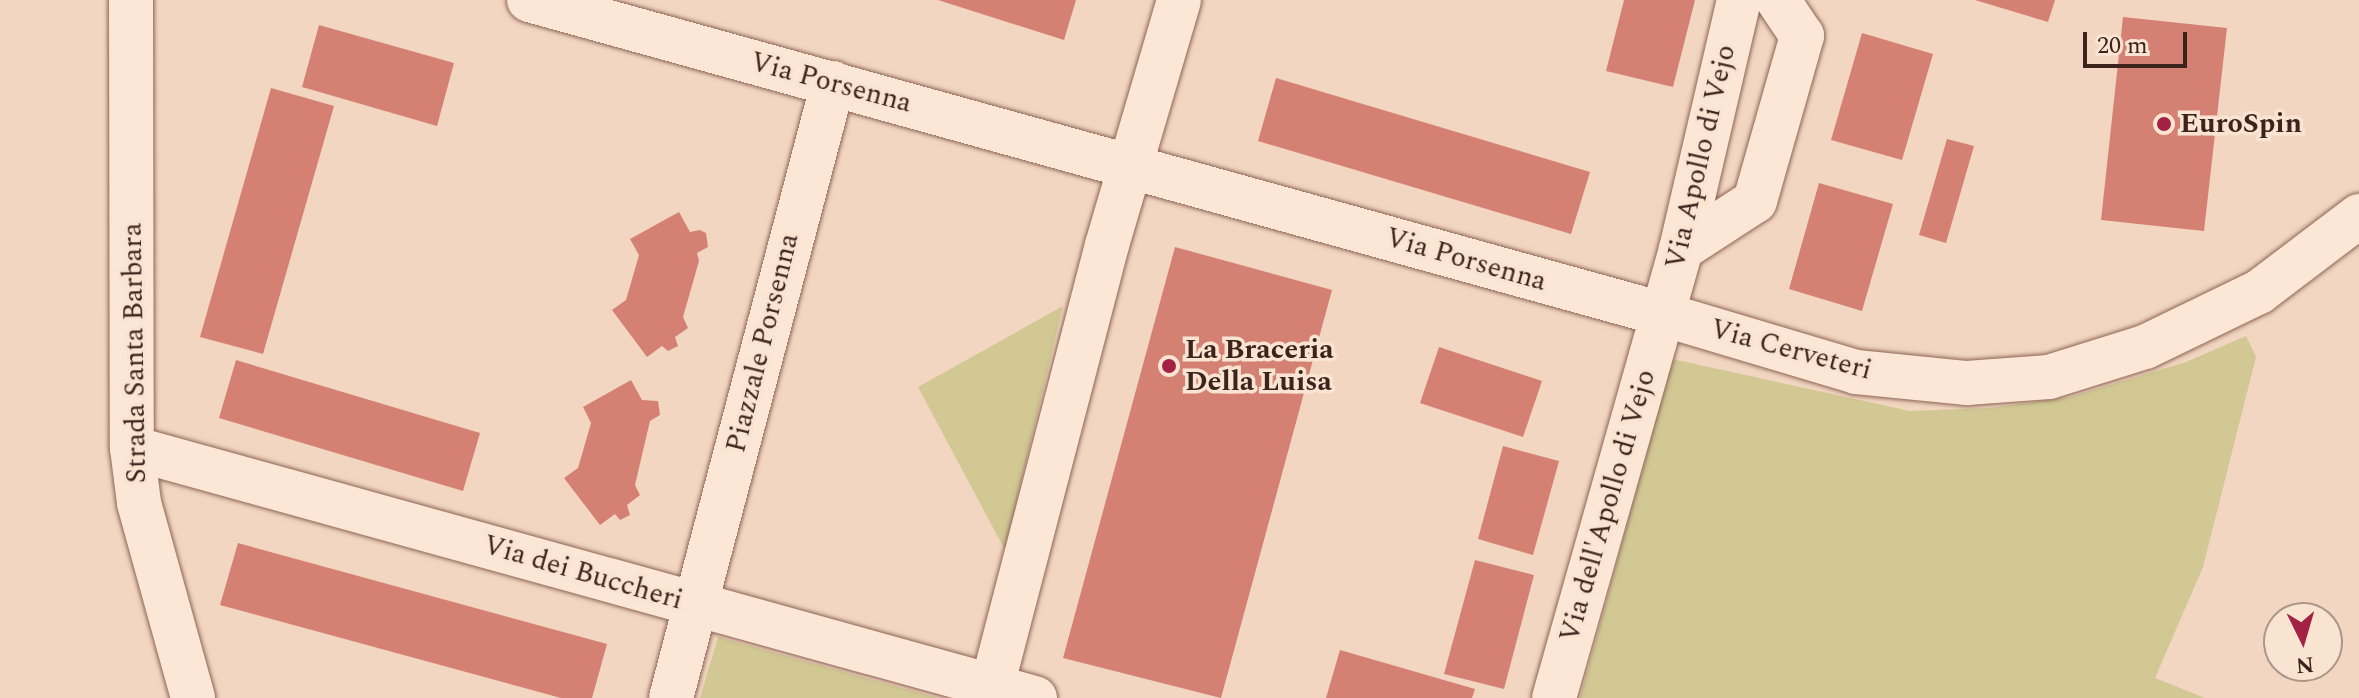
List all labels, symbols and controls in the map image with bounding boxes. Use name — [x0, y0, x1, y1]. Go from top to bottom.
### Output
scale bar — [2087, 16, 2191, 66]
text: 20 m — [2097, 28, 2148, 64]
street label: Via Apollo di Vejo — [1659, 42, 1743, 272]
street label: Via Porsenna — [747, 45, 915, 121]
place label: EuroSpin — [2180, 107, 2302, 141]
marker: EuroSpin — [2155, 115, 2173, 133]
street label: Via Porsenna — [1382, 221, 1550, 299]
street label: Strada Santa Barbara — [116, 222, 154, 484]
street label: Piazzale Porsenna — [720, 230, 806, 456]
street label: Via Cerveteri — [1707, 312, 1875, 388]
place label: La Braceria Della Luisa — [1185, 333, 1334, 399]
marker: La Braceria Della Luisa — [1160, 357, 1178, 375]
street label: Via dell'Apollo di Vejo — [1553, 366, 1663, 646]
street label: Via dei Buccheri — [479, 528, 687, 618]
north arrow — [2263, 602, 2343, 682]
text: N — [2295, 647, 2315, 682]

